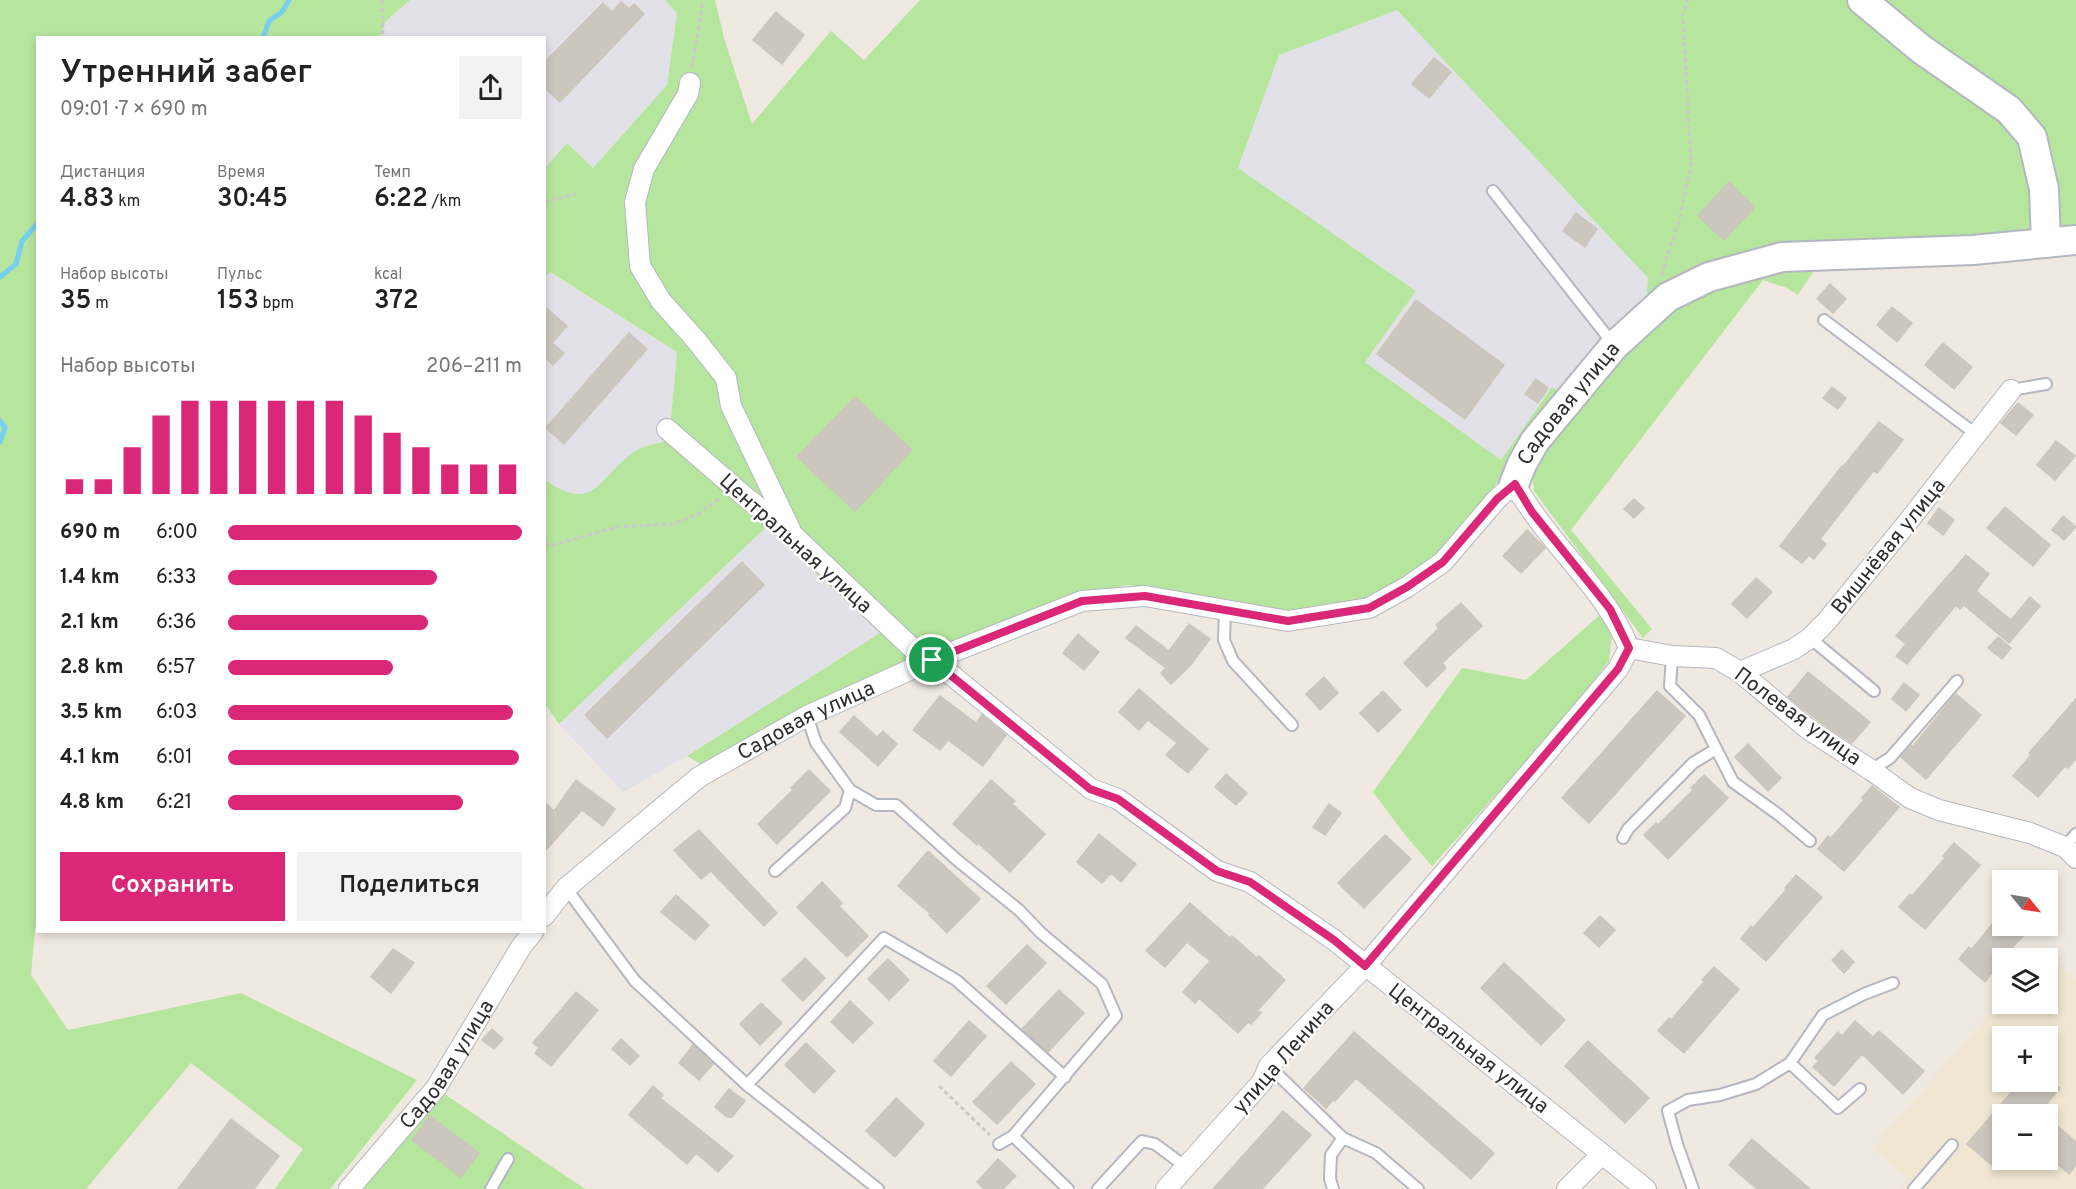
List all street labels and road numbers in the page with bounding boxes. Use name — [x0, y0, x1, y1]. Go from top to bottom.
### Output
street label: Садовая улица — [1512, 337, 1627, 470]
street label: Центральная улица — [713, 468, 877, 620]
street label: Вишнёвая улица — [1826, 473, 1952, 621]
street label: Полевая улица — [1728, 662, 1866, 772]
street label: Садовая улица — [733, 675, 879, 768]
street label: Центральная улица — [1382, 978, 1554, 1120]
street label: Садовая улица — [394, 995, 501, 1135]
street label: улица Ленина — [1227, 996, 1341, 1120]

